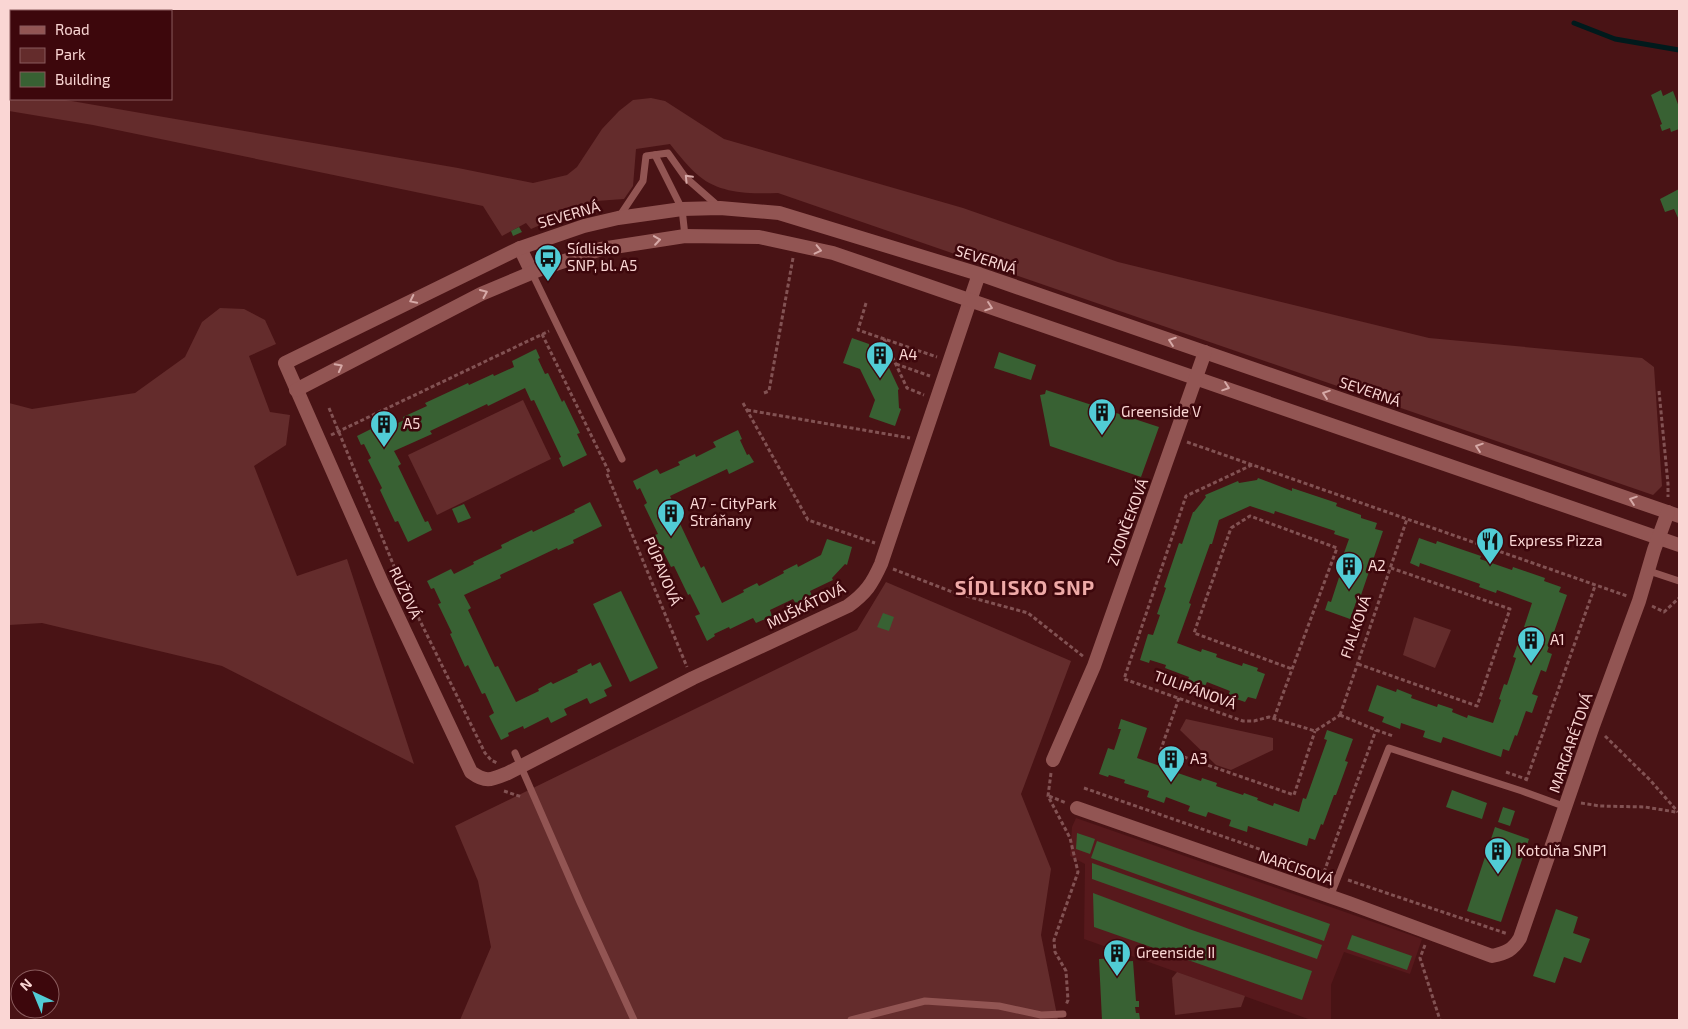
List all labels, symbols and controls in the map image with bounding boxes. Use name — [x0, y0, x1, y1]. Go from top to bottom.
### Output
legend — [10, 10, 172, 100]
text: Road — [55, 20, 90, 38]
text: Park — [55, 45, 86, 63]
text: Building — [55, 70, 111, 88]
one-way arrow — [685, 175, 694, 184]
street label: SEVERNÁ — [536, 196, 602, 231]
one-way arrow — [654, 235, 662, 246]
place label: Sídlisko SNP, bl. A5 — [567, 239, 637, 274]
street label: SEVERNÁ — [953, 241, 1020, 278]
bus stop icon: Sídlisko SNP, bl. A5 — [533, 243, 563, 282]
one-way arrow — [814, 244, 823, 255]
one-way arrow — [479, 288, 488, 299]
one-way arrow — [409, 294, 418, 304]
one-way arrow — [984, 301, 993, 311]
one-way arrow — [1169, 336, 1177, 346]
building icon: A4 — [865, 340, 895, 379]
place label: A4 — [899, 345, 918, 363]
one-way arrow — [334, 363, 343, 373]
street label: SEVERNÁ — [1337, 372, 1404, 410]
one-way arrow — [1221, 382, 1229, 392]
one-way arrow — [1322, 390, 1331, 400]
building icon: Greenside V — [1087, 397, 1117, 436]
place label: Greenside V — [1121, 402, 1201, 420]
building icon: A5 — [369, 409, 399, 448]
place label: A5 — [403, 414, 420, 432]
one-way arrow — [1476, 443, 1484, 453]
street label: ZVONČEKOVÁ — [1103, 475, 1151, 568]
place label: A7 - CityPark Stráňany — [690, 494, 777, 529]
one-way arrow — [1629, 496, 1638, 506]
building icon: A7 - CityPark Stráňany — [656, 498, 686, 537]
restaurant icon: Express Pizza — [1475, 526, 1505, 565]
place label: Express Pizza — [1509, 531, 1603, 549]
street label: PÚPAVOVÁ — [640, 534, 686, 608]
building icon: A2 — [1334, 551, 1364, 590]
place label: A2 — [1368, 556, 1386, 574]
street label: RUŽOVÁ — [386, 564, 426, 622]
district label: SÍDLISKO SNP — [955, 575, 1095, 599]
street label: MUŠKÁTOVÁ — [763, 578, 848, 632]
street label: FIALKOVÁ — [1336, 592, 1374, 661]
building icon: A1 — [1516, 625, 1546, 664]
place label: A1 — [1550, 630, 1565, 648]
street label: TULIPÁNOVÁ — [1152, 666, 1240, 713]
street label: MARGARÉTOVÁ — [1545, 690, 1596, 795]
building icon: A3 — [1156, 744, 1186, 783]
place label: A3 — [1190, 749, 1208, 767]
building icon: Kotolňa SNP1 — [1483, 836, 1513, 875]
place label: Kotolňa SNP1 — [1517, 841, 1607, 859]
street label: NARCISOVÁ — [1257, 846, 1337, 888]
building icon: Greenside II — [1102, 938, 1132, 977]
place label: Greenside II — [1136, 943, 1215, 961]
north arrow — [10, 969, 60, 1019]
text: N — [16, 975, 35, 994]

